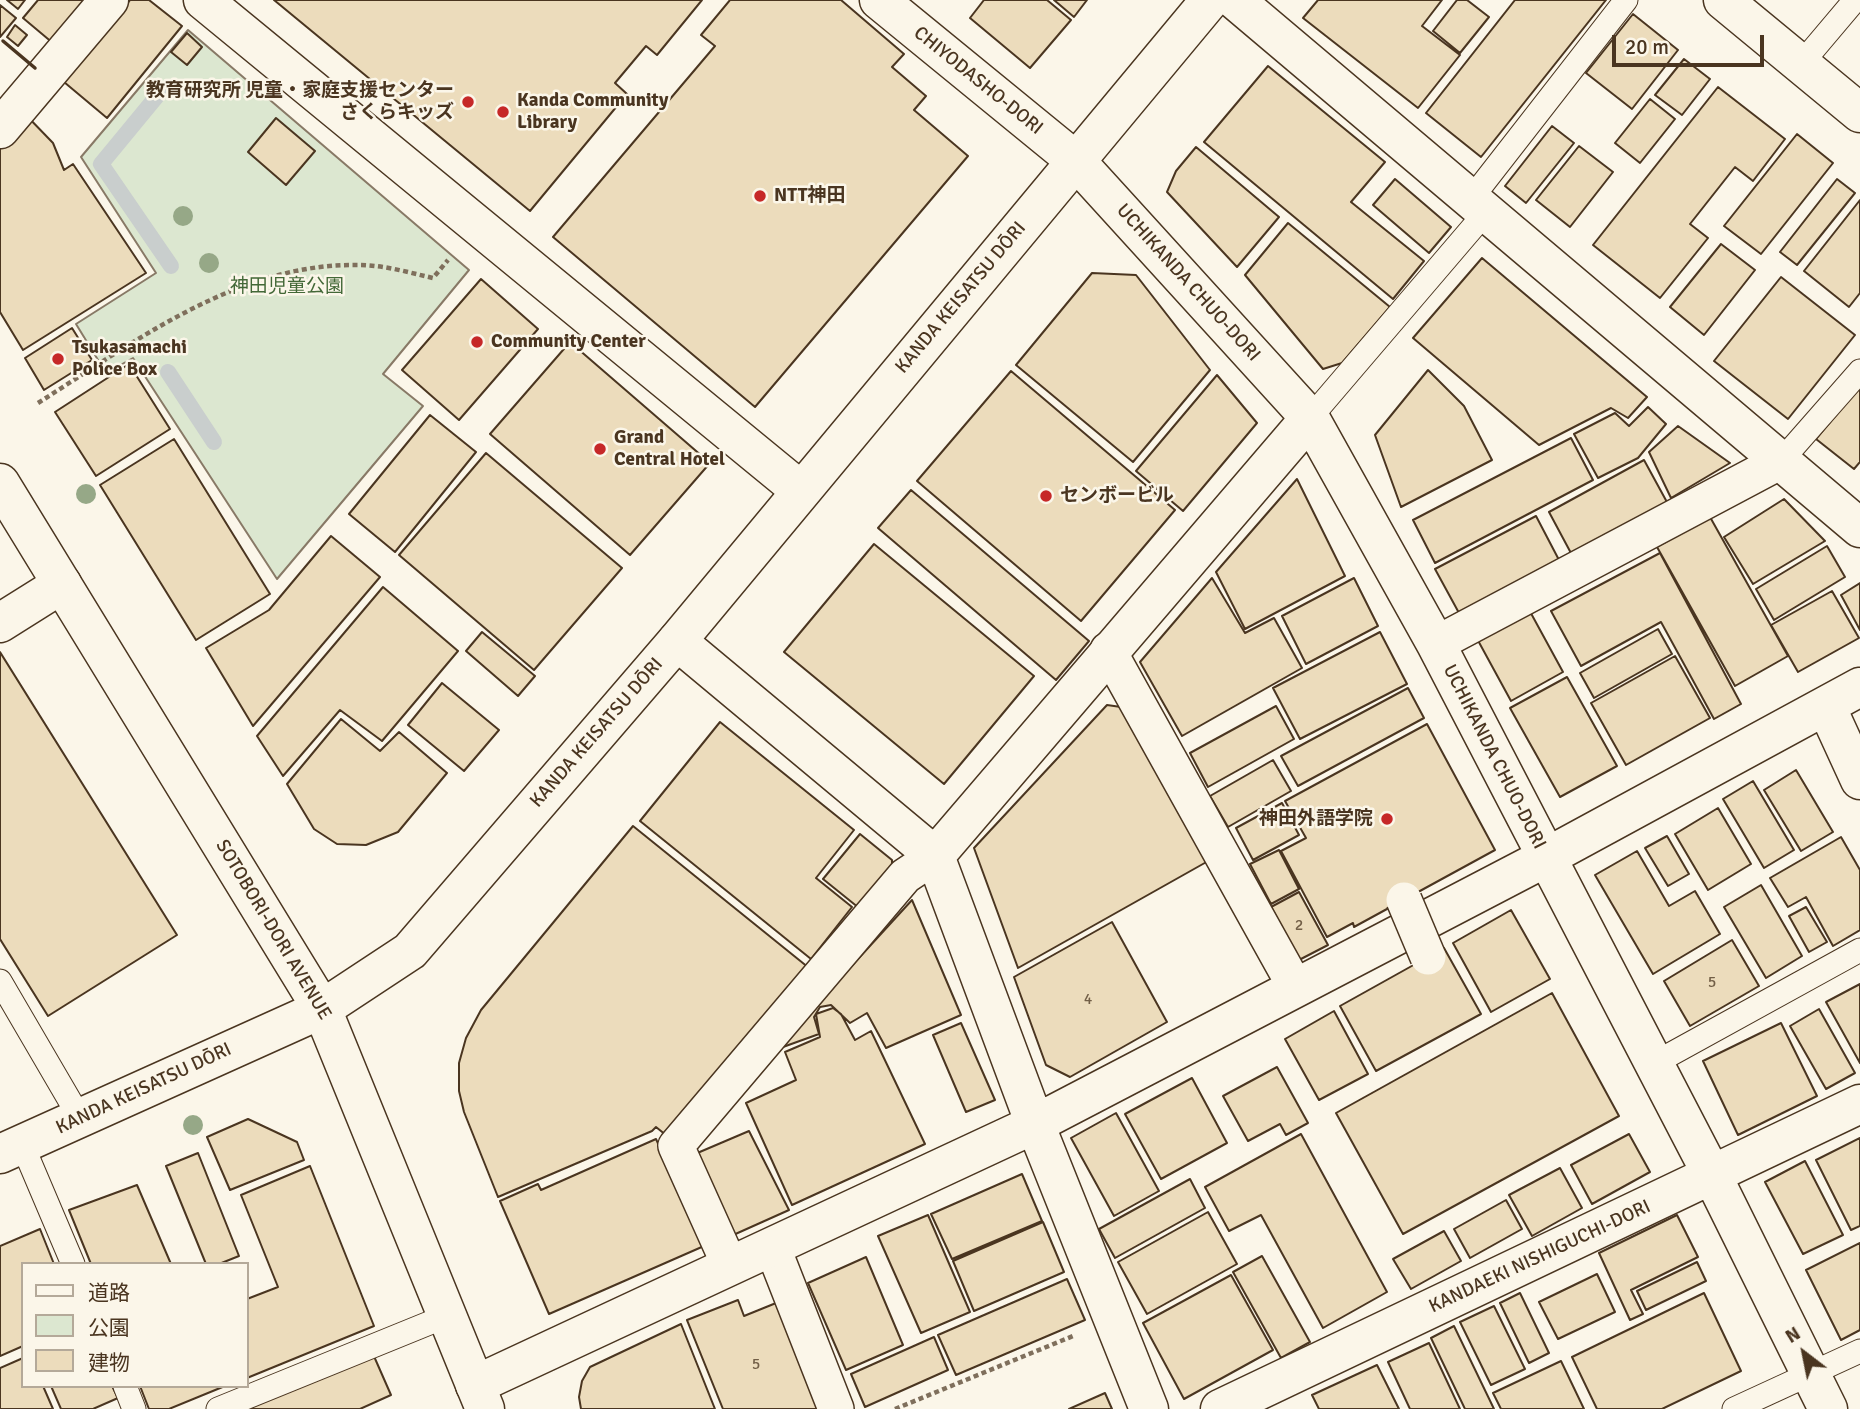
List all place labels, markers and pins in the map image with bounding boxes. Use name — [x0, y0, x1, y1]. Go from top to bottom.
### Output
place label: 教育研究所 児童・家庭支援センター さくらキッズ — [146, 80, 454, 124]
place label: Kanda Community Library — [517, 90, 668, 134]
marker: 教育研究所 児童・家庭支援センター さくらキッズ — [460, 94, 476, 110]
marker: Kanda Community Library — [495, 104, 511, 120]
place label: NTT神田 — [774, 185, 845, 207]
marker: NTT神田 — [752, 188, 768, 204]
place label: Community Center — [491, 331, 646, 353]
marker: Community Center — [469, 334, 485, 350]
place label: Tsukasamachi Police Box — [72, 337, 187, 381]
marker: Tsukasamachi Police Box — [50, 351, 66, 367]
place label: Grand Central Hotel — [614, 427, 725, 471]
marker: Grand Central Hotel — [592, 441, 608, 457]
place label: センボービル — [1060, 485, 1174, 507]
marker: センボービル — [1038, 488, 1054, 504]
place label: 神田外語学院 — [1259, 808, 1373, 830]
marker: 神田外語学院 — [1379, 811, 1395, 827]

